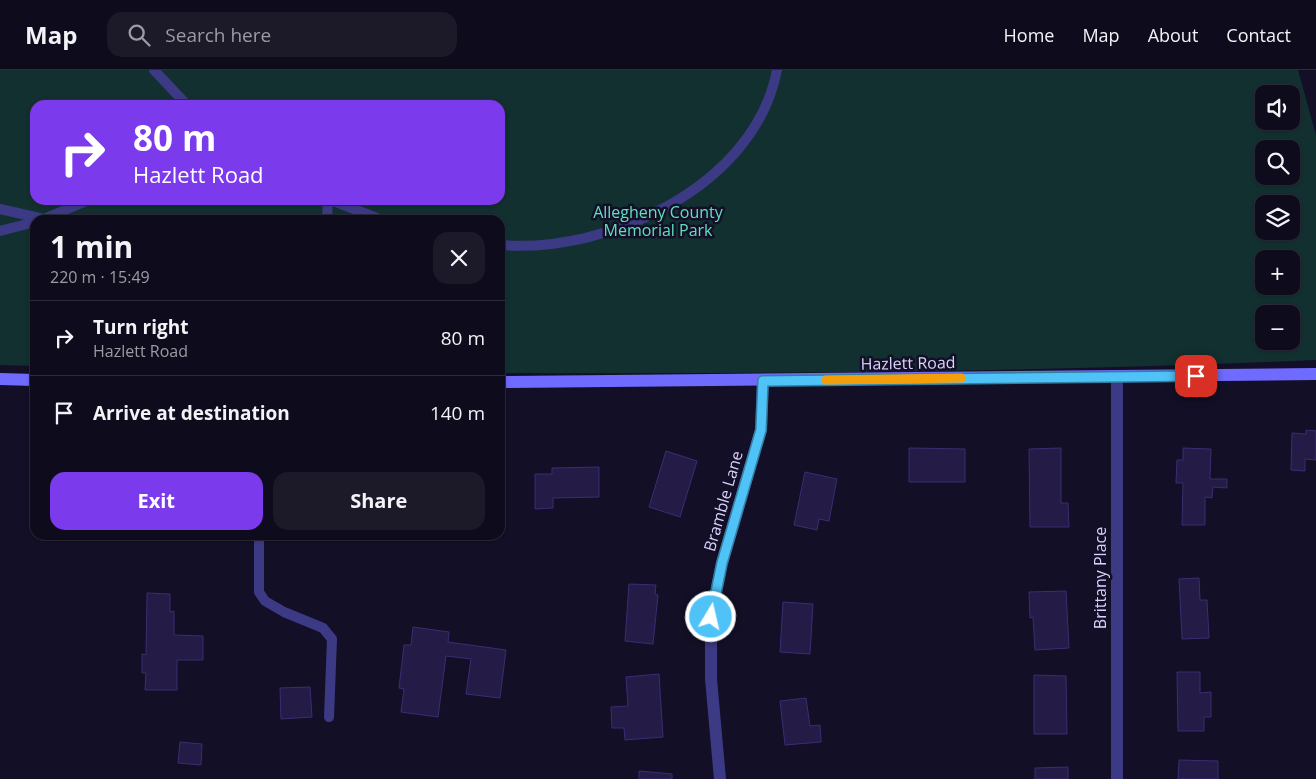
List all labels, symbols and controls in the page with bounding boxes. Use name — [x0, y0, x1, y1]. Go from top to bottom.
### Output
search box — [107, 12, 457, 57]
text: Map — [25, 18, 77, 51]
icon: search — [125, 21, 153, 49]
text: Search here — [165, 22, 271, 48]
text: Home — [1004, 23, 1054, 47]
text: Map — [1082, 23, 1120, 47]
text: About — [1148, 23, 1198, 47]
text: Contact — [1226, 23, 1291, 47]
map controls — [1255, 85, 1300, 350]
button: sound — [1255, 85, 1300, 130]
text: 80 m — [133, 114, 216, 161]
icon: right — [50, 120, 115, 185]
button: search — [1255, 140, 1300, 185]
text: Hazlett Road — [133, 159, 264, 189]
button: layers — [1255, 195, 1300, 240]
park label: Allegheny County Memorial Park — [593, 201, 724, 241]
text: 1 min — [50, 226, 133, 267]
button: close — [433, 232, 485, 284]
button: + — [1255, 250, 1300, 295]
text: 220 m · 15:49 — [50, 266, 150, 288]
button: − — [1255, 305, 1300, 350]
text: Turn right — [93, 314, 188, 340]
icon: right — [50, 324, 78, 352]
text: 80 m — [441, 325, 485, 351]
text: Hazlett Road — [93, 340, 188, 362]
street label: Hazlett Road — [860, 351, 956, 375]
pin — [1175, 355, 1217, 397]
icon: arrive — [1182, 362, 1210, 390]
icon: arrive — [50, 399, 78, 427]
text: Arrive at destination — [93, 400, 290, 426]
text: 140 m — [430, 400, 485, 426]
street label: Bramble Lane — [698, 448, 748, 554]
button: Exit — [50, 472, 263, 530]
button: Share — [273, 472, 485, 530]
street label: Brittany Place — [1089, 527, 1111, 629]
position arrow — [684, 590, 736, 642]

